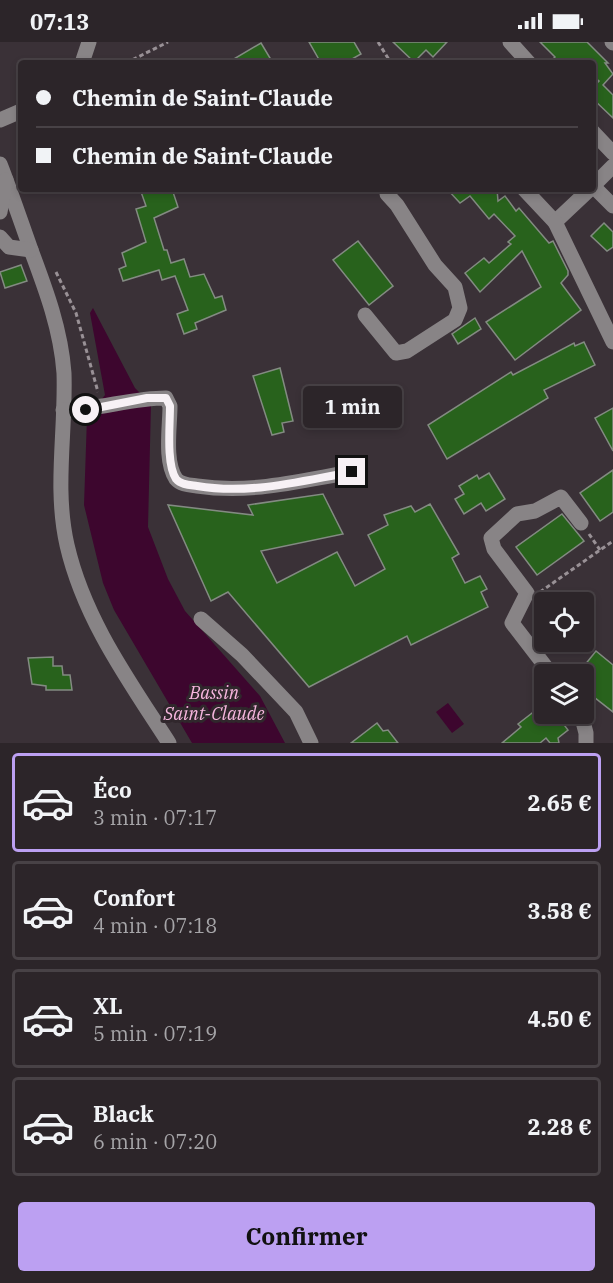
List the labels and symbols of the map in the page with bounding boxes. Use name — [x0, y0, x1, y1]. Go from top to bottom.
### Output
callout: 1 min — [302, 385, 401, 427]
route start — [72, 396, 99, 423]
route end — [338, 458, 365, 485]
water label: Bassin Saint-Claude — [162, 681, 265, 725]

